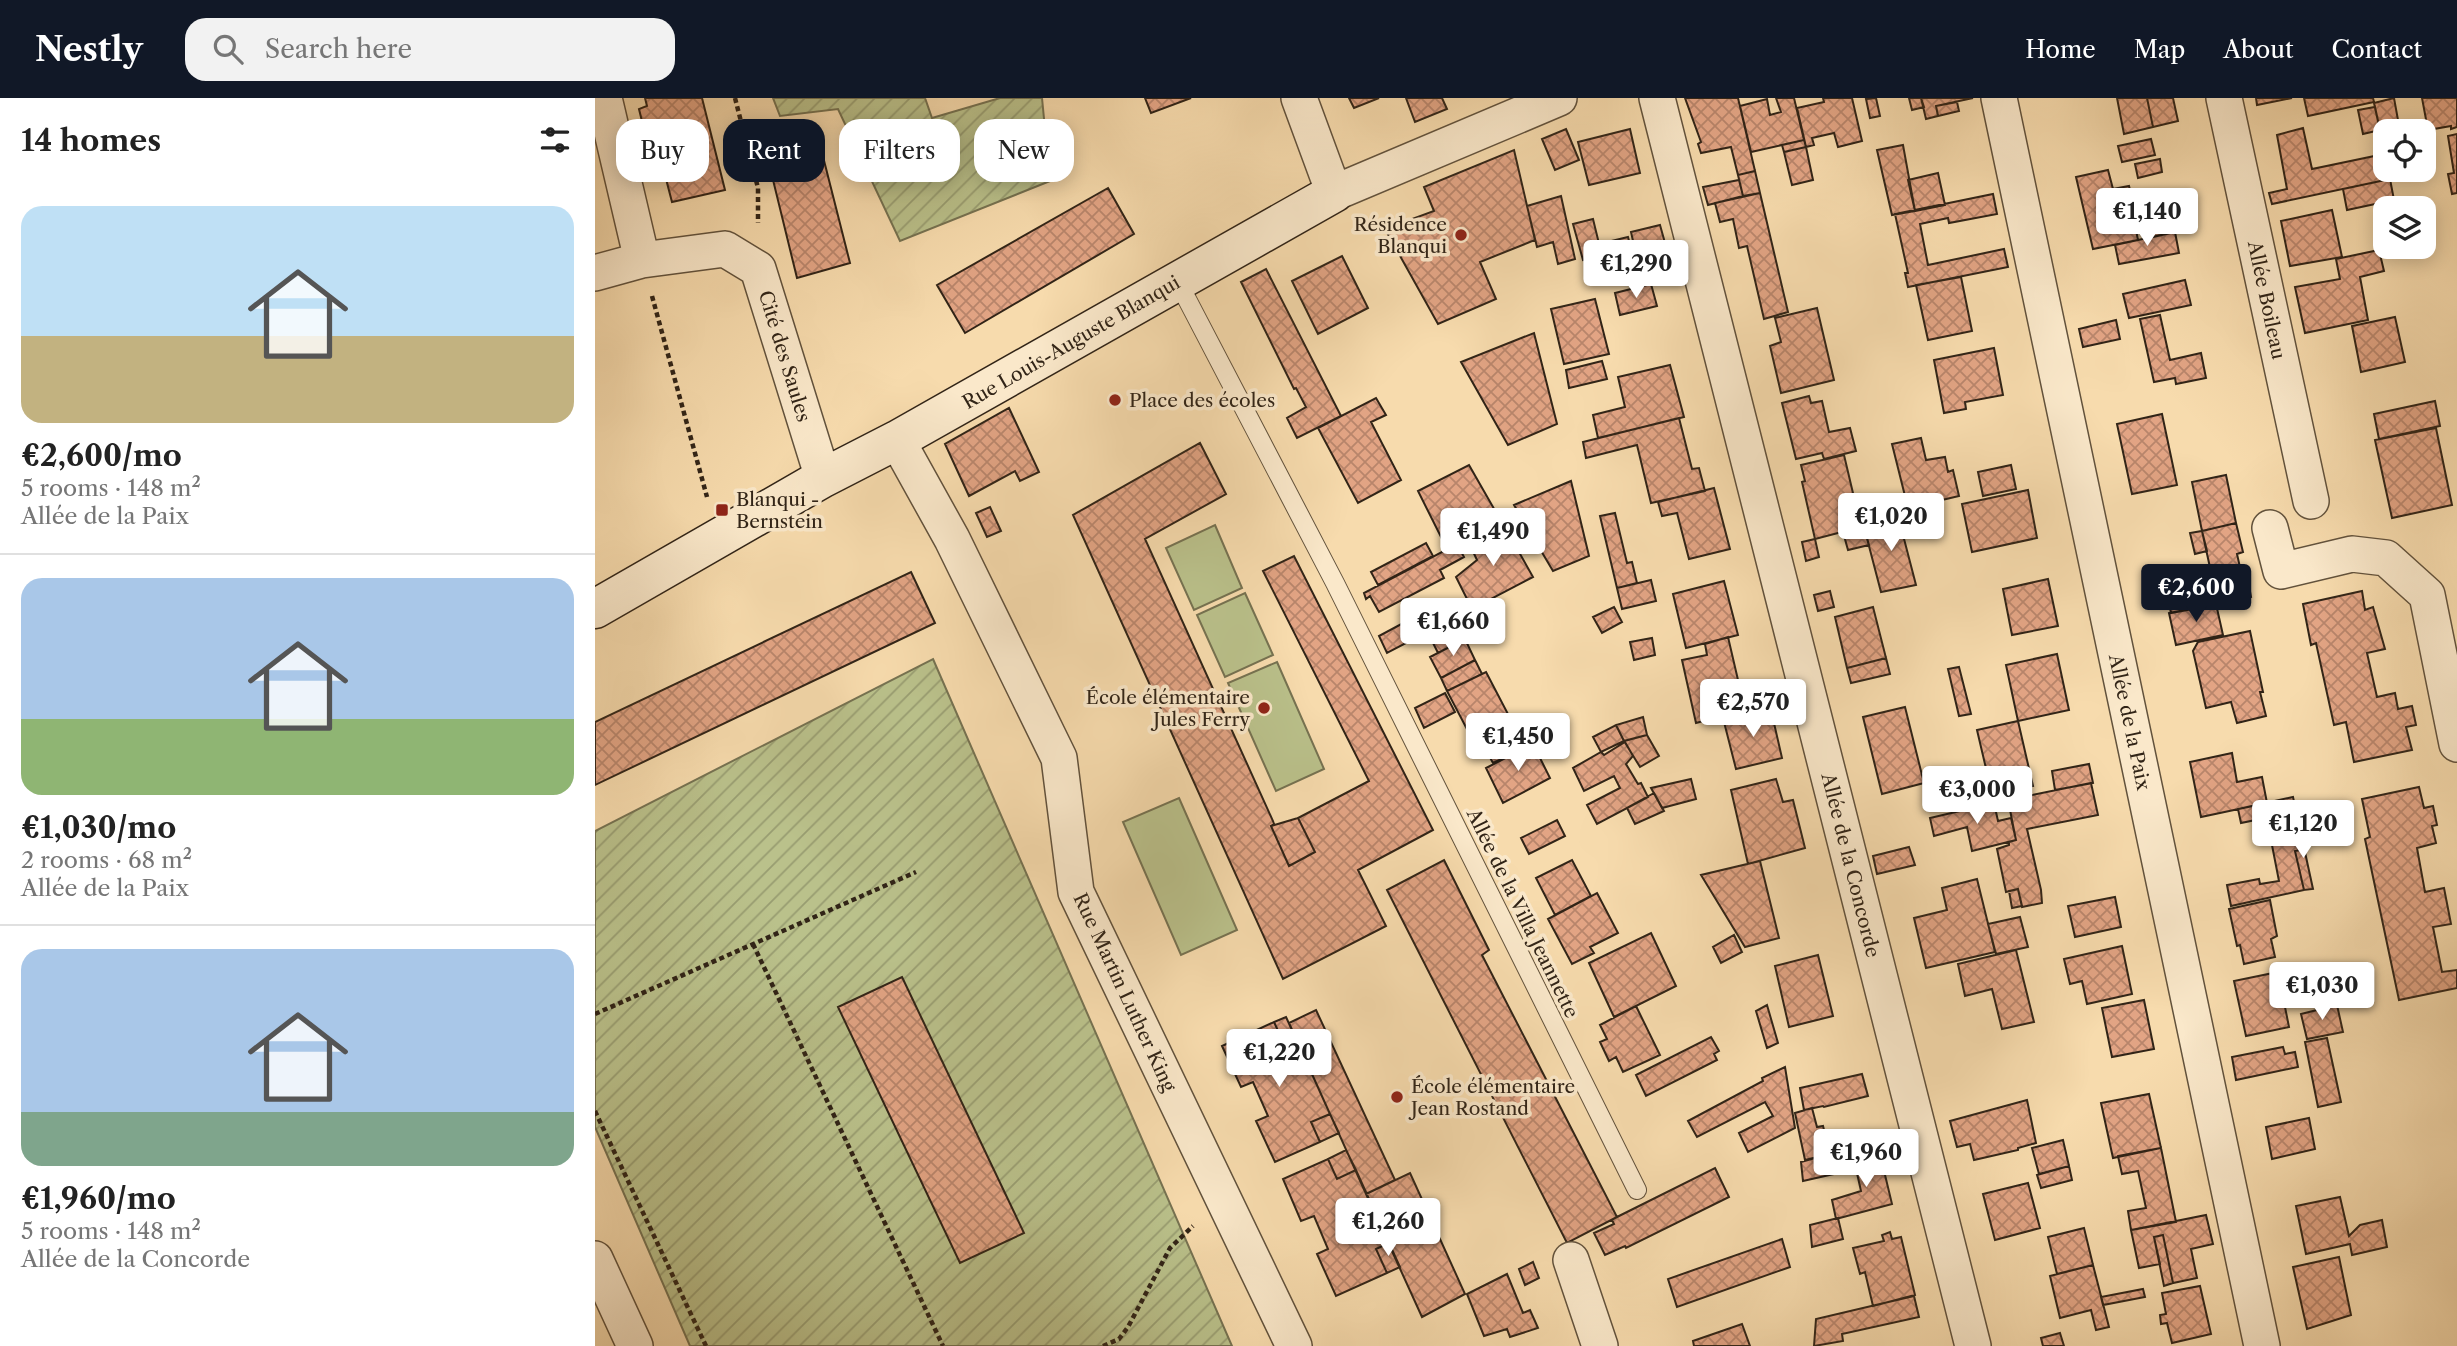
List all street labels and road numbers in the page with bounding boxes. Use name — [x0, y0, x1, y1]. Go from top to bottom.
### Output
street label: Allée Boileau — [2243, 238, 2290, 362]
street label: Rue Louis-Auguste Blanqui — [959, 271, 1184, 414]
street label: Cité des Saules — [754, 288, 815, 425]
street label: Allée de la Paix — [2104, 651, 2155, 793]
street label: Allée de la Concorde — [1816, 770, 1885, 960]
street label: Allée de la Villa Jeannette — [1461, 804, 1583, 1022]
street label: Rue Martin Luther King — [1068, 889, 1181, 1096]

